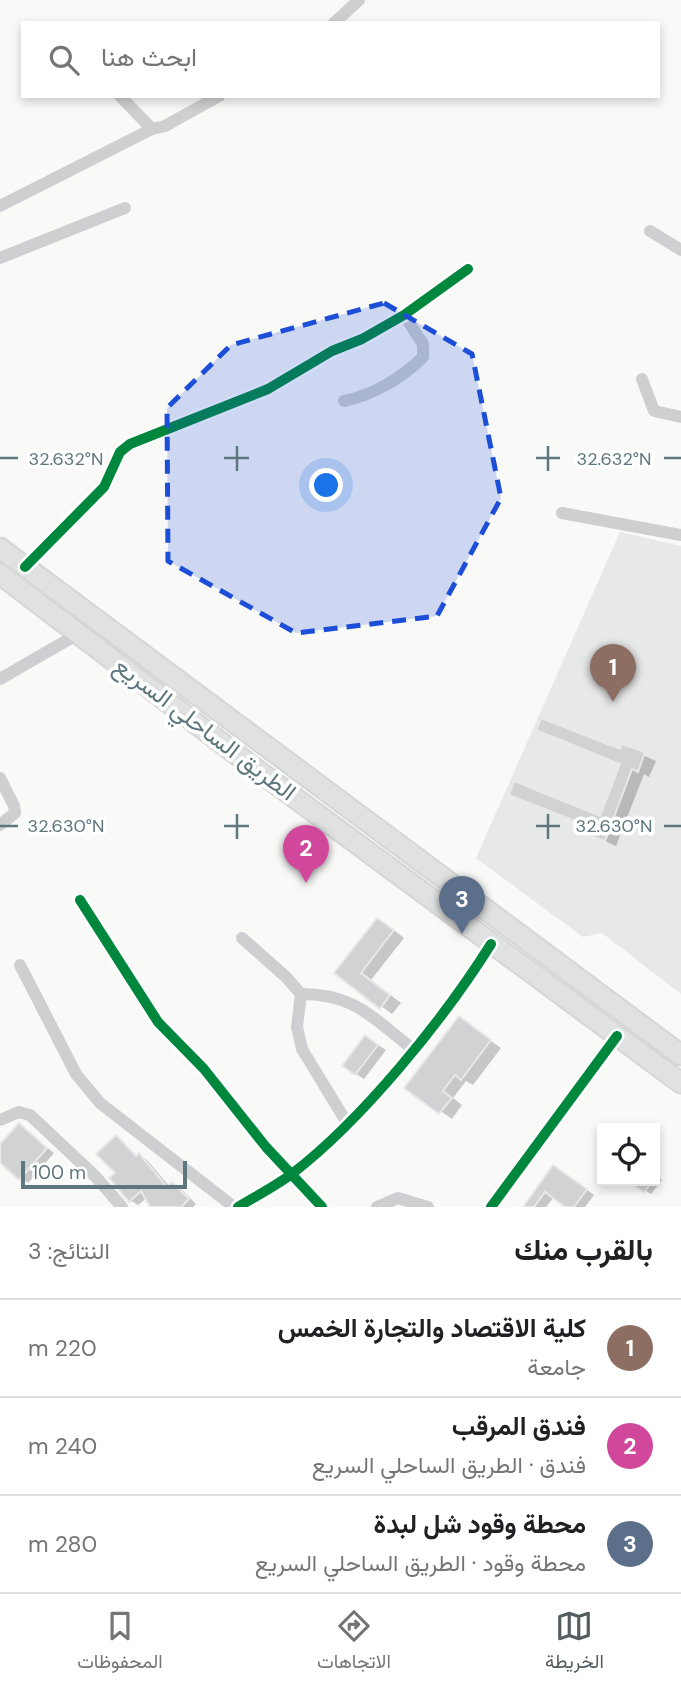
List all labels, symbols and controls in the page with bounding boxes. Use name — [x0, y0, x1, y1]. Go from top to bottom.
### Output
search box — [21, 21, 660, 98]
text: ابحث هنا — [101, 40, 197, 74]
icon: search — [45, 41, 83, 79]
text: 32.632°N — [29, 447, 103, 471]
text: 32.632°N — [577, 447, 651, 471]
your location — [309, 468, 343, 502]
pin: 1 — [590, 644, 636, 702]
street label: الطريق الساحلي السريع — [106, 650, 303, 810]
text: 32.630°N — [28, 814, 104, 838]
text: 32.630°N — [576, 814, 652, 838]
pin: 2 — [283, 825, 329, 883]
pin: 3 — [439, 876, 485, 934]
map controls — [597, 1123, 660, 1186]
button: locate — [597, 1123, 660, 1186]
scale bar — [21, 1158, 187, 1190]
text: 100 m — [32, 1160, 86, 1185]
text: بالقرب منك — [514, 1230, 653, 1269]
text: النتائج: 3 — [28, 1236, 110, 1266]
text: كلية الاقتصاد والتجارة الخمس — [278, 1311, 586, 1345]
text: 220 m — [28, 1333, 97, 1363]
text: 1 — [626, 1333, 634, 1363]
text: جامعة — [527, 1352, 586, 1382]
text: فندق المرقب — [452, 1409, 586, 1443]
text: 240 m — [28, 1431, 97, 1461]
text: 2 — [623, 1431, 637, 1461]
text: فندق · الطريق الساحلي السريع — [312, 1450, 586, 1480]
text: محطة وقود شل لبدة — [374, 1507, 586, 1541]
text: 280 m — [28, 1529, 97, 1559]
text: 3 — [623, 1529, 637, 1559]
text: محطة وقود · الطريق الساحلي السريع — [255, 1548, 586, 1578]
tab: المحفوظات — [77, 1607, 163, 1678]
tab: الاتجاهات — [317, 1607, 391, 1678]
tab: الخريطة — [545, 1607, 604, 1678]

